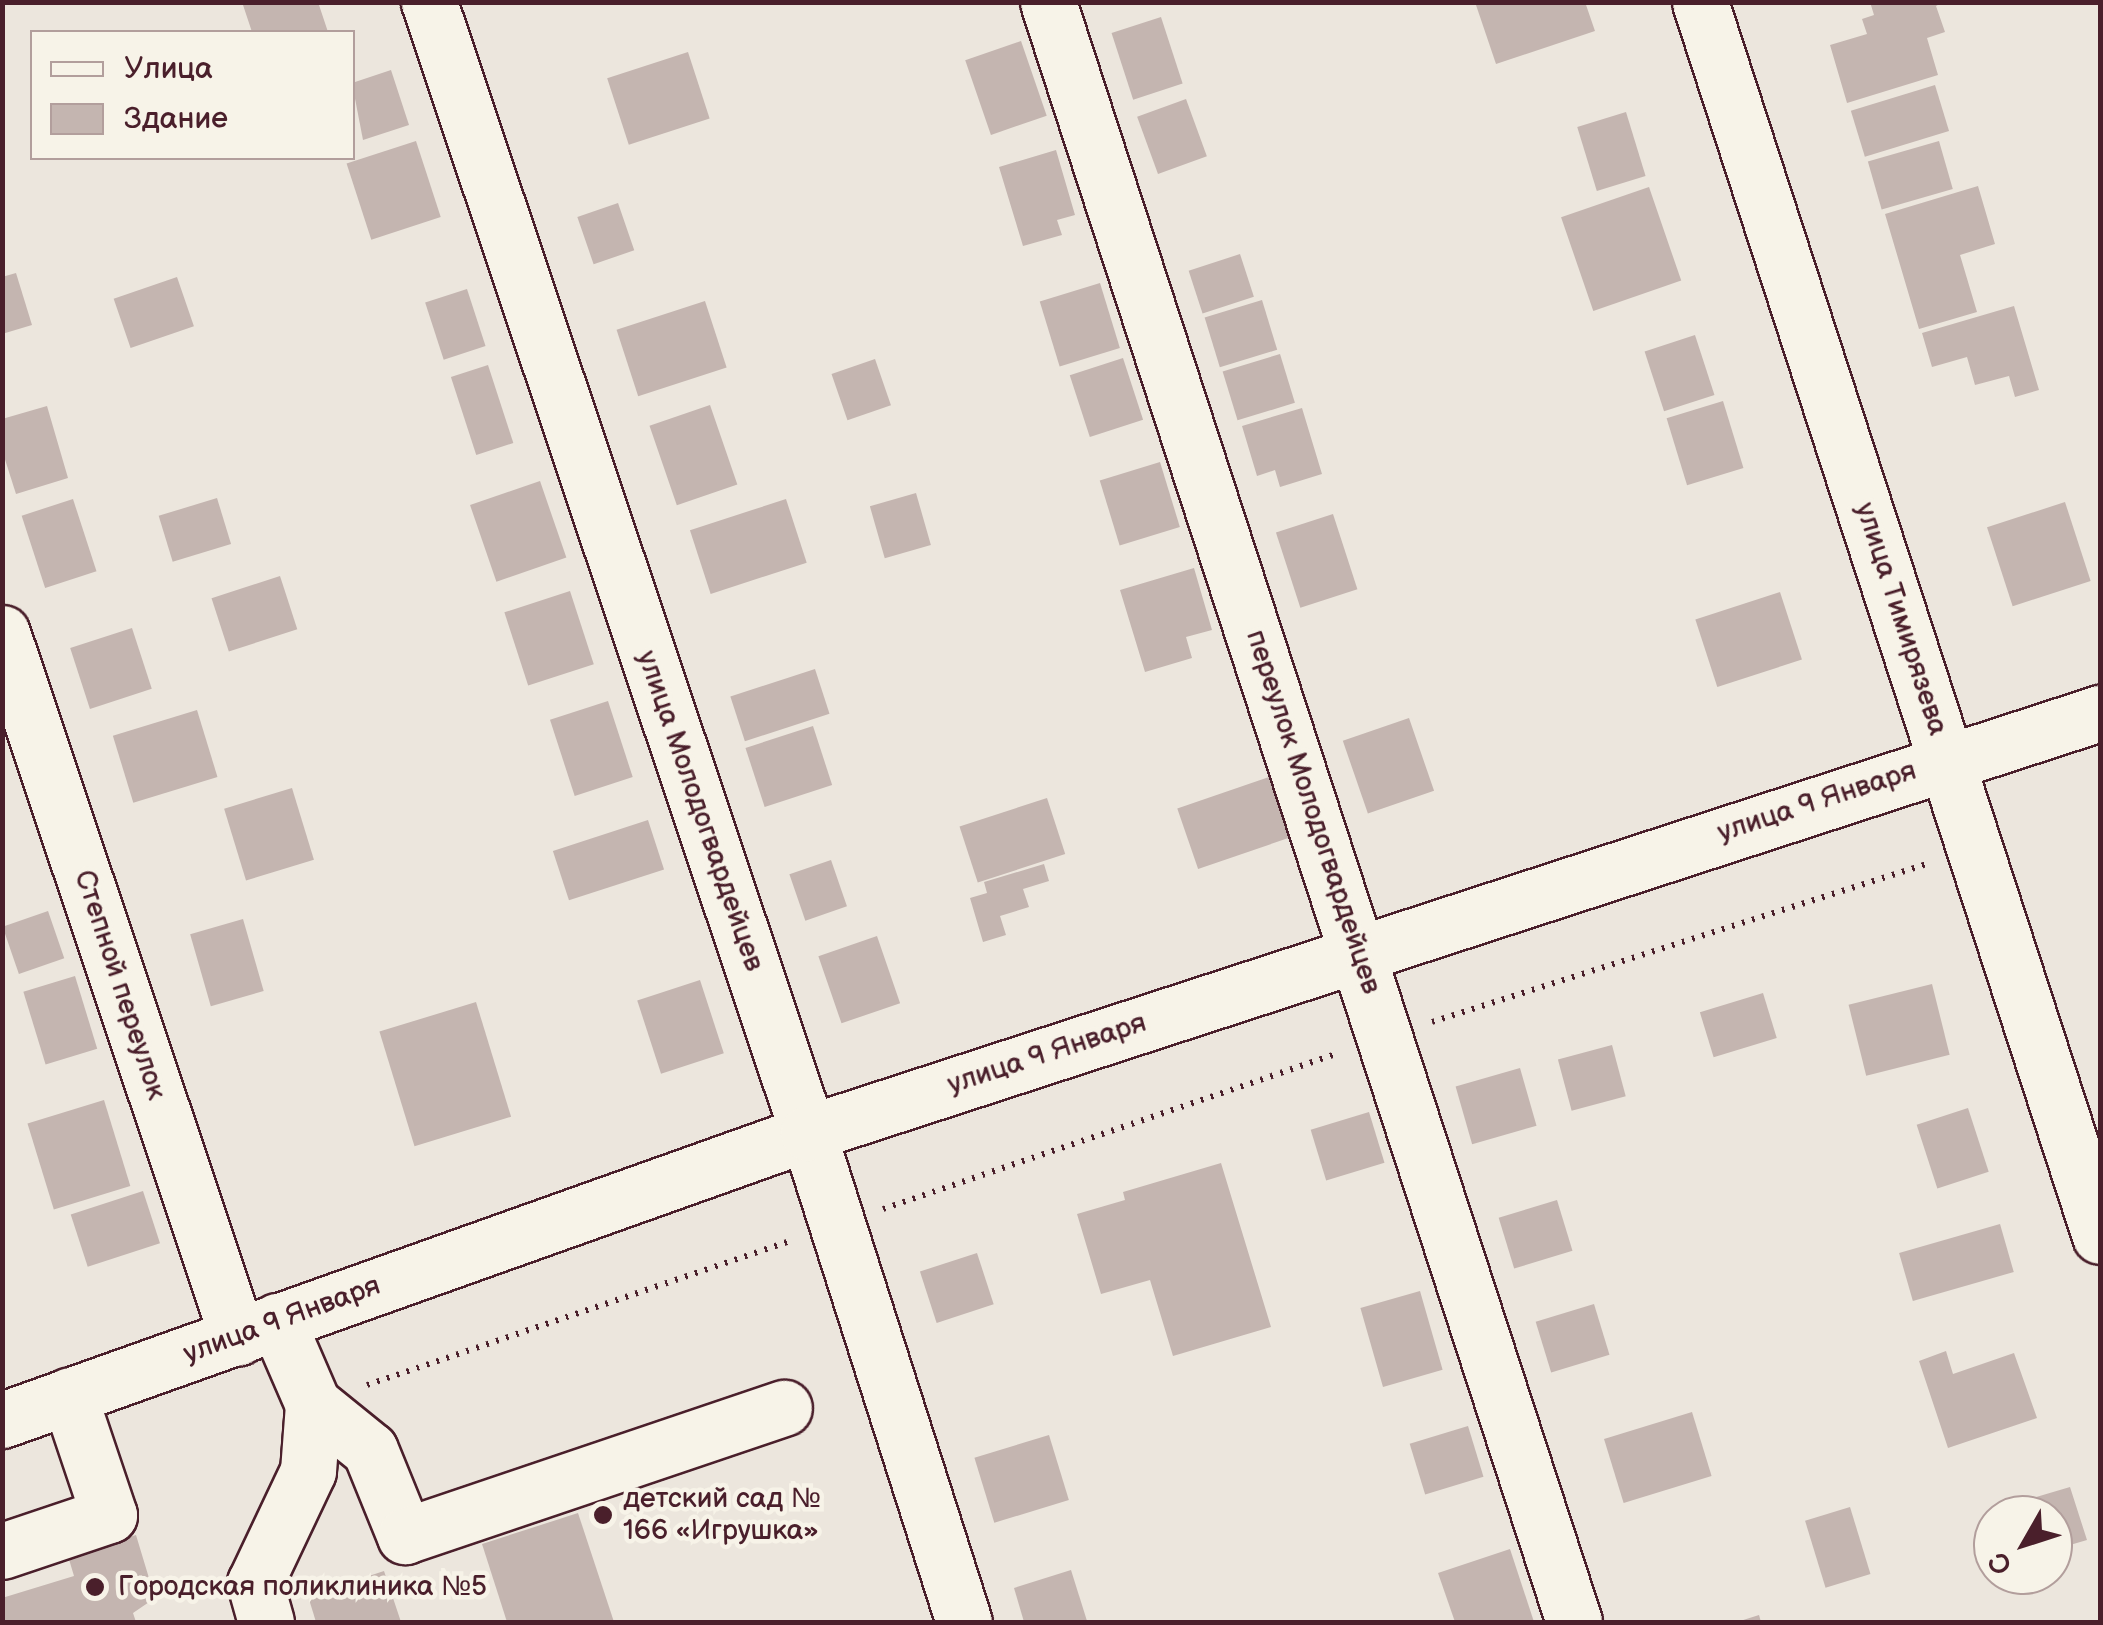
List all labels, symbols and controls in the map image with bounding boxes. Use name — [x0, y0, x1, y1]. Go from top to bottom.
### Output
legend — [30, 30, 355, 160]
text: Улица — [124, 51, 213, 87]
text: Здание — [124, 101, 228, 137]
street label: улица Тимирязева — [1848, 498, 1954, 740]
street label: переулок Молодогвардейцев — [1238, 626, 1388, 998]
street label: улица Молодогвардейцев — [629, 646, 771, 976]
street label: улица 9 Января — [1713, 754, 1921, 850]
street label: Степной переулок — [67, 866, 173, 1104]
street label: улица 9 Января — [943, 1006, 1151, 1102]
street label: улица 9 Января — [179, 1269, 385, 1371]
place label: детский сад № 166 «Игрушка» — [623, 1482, 821, 1548]
north arrow — [1973, 1495, 2073, 1595]
marker: детский сад № 166 «Игрушка» — [592, 1504, 614, 1526]
text: С — [1982, 1545, 2020, 1581]
place label: Городская поликлиника №5 — [118, 1570, 487, 1604]
marker: Городская поликлиника №5 — [82, 1574, 108, 1600]

